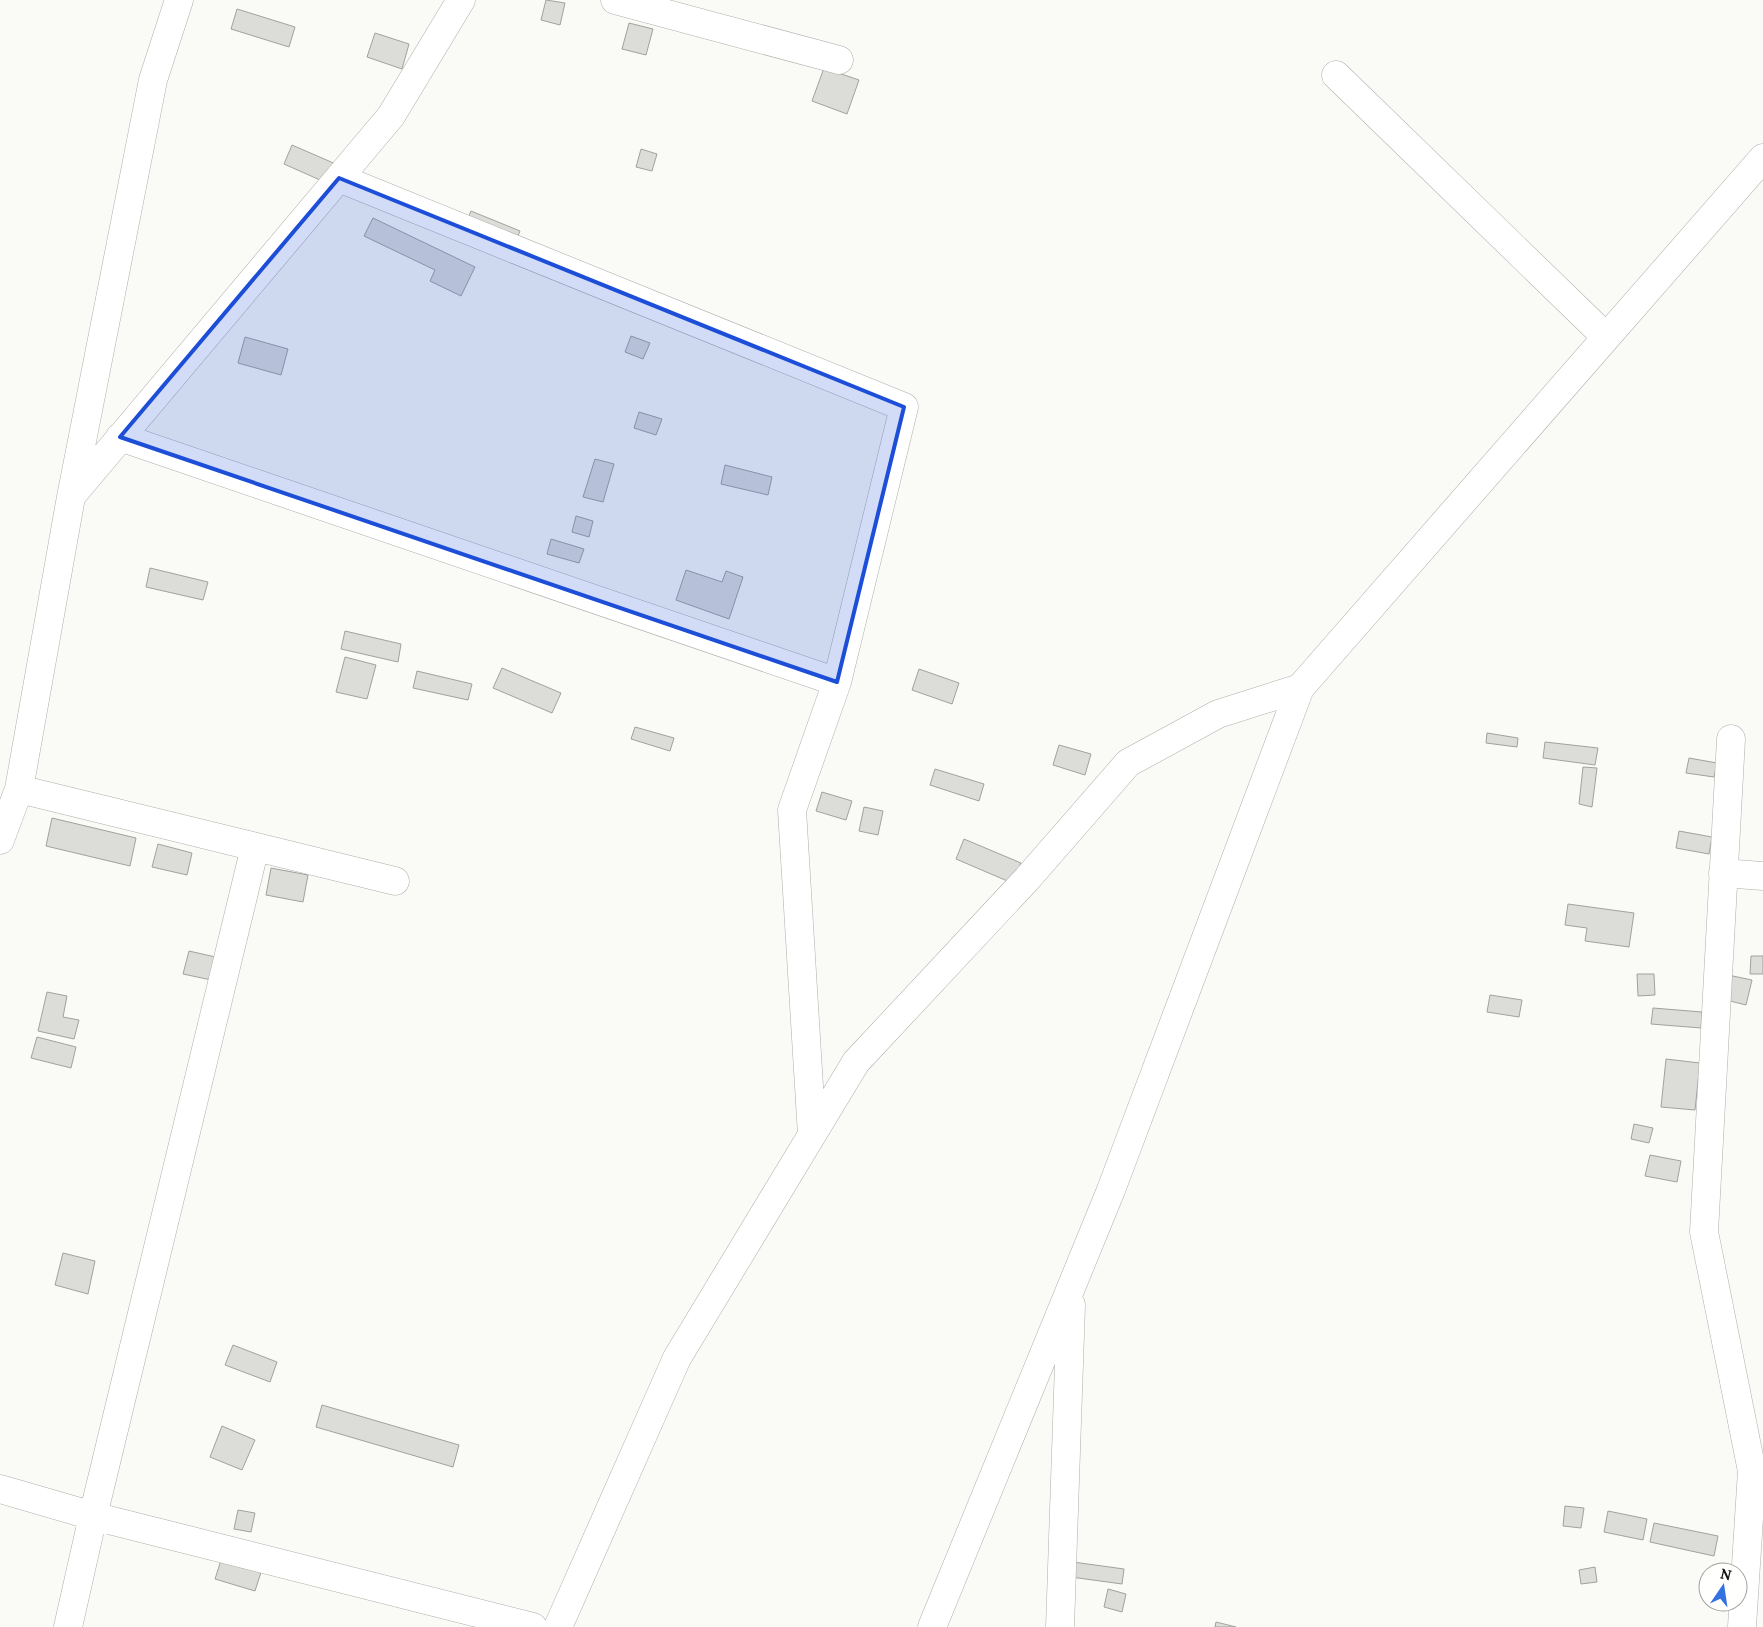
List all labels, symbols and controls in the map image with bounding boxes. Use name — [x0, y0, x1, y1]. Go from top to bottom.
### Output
north arrow — [1698, 1562, 1748, 1612]
text: N — [1719, 1564, 1733, 1584]

